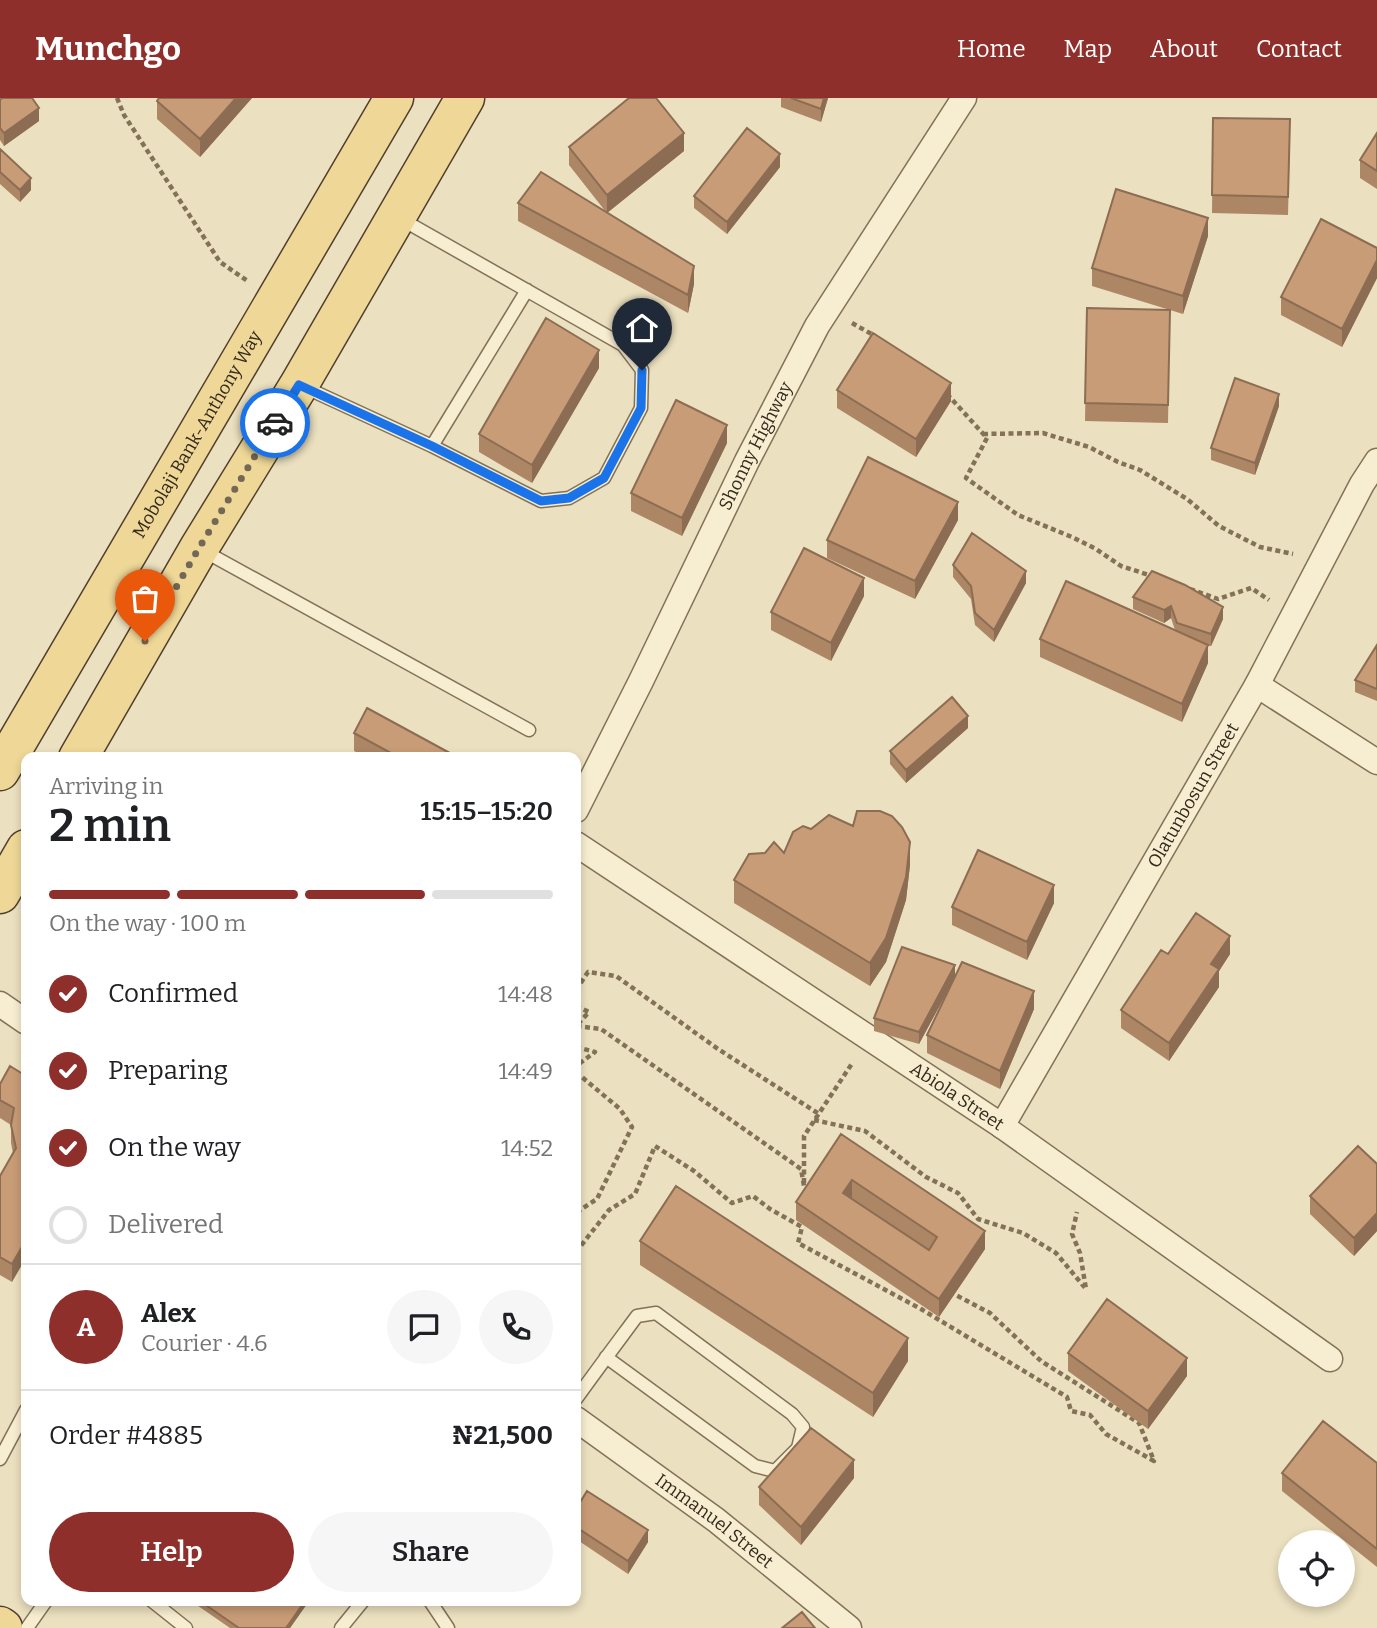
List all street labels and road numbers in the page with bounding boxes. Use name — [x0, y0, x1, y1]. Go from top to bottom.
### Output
street label: Mobolaji Bank-Anthony Way — [128, 326, 267, 542]
street label: Shonny Highway — [714, 378, 797, 514]
street label: Olatunbosun Street — [1143, 719, 1244, 872]
street label: Abiola Street — [906, 1057, 1009, 1136]
street label: Immanuel Street — [651, 1469, 778, 1573]

